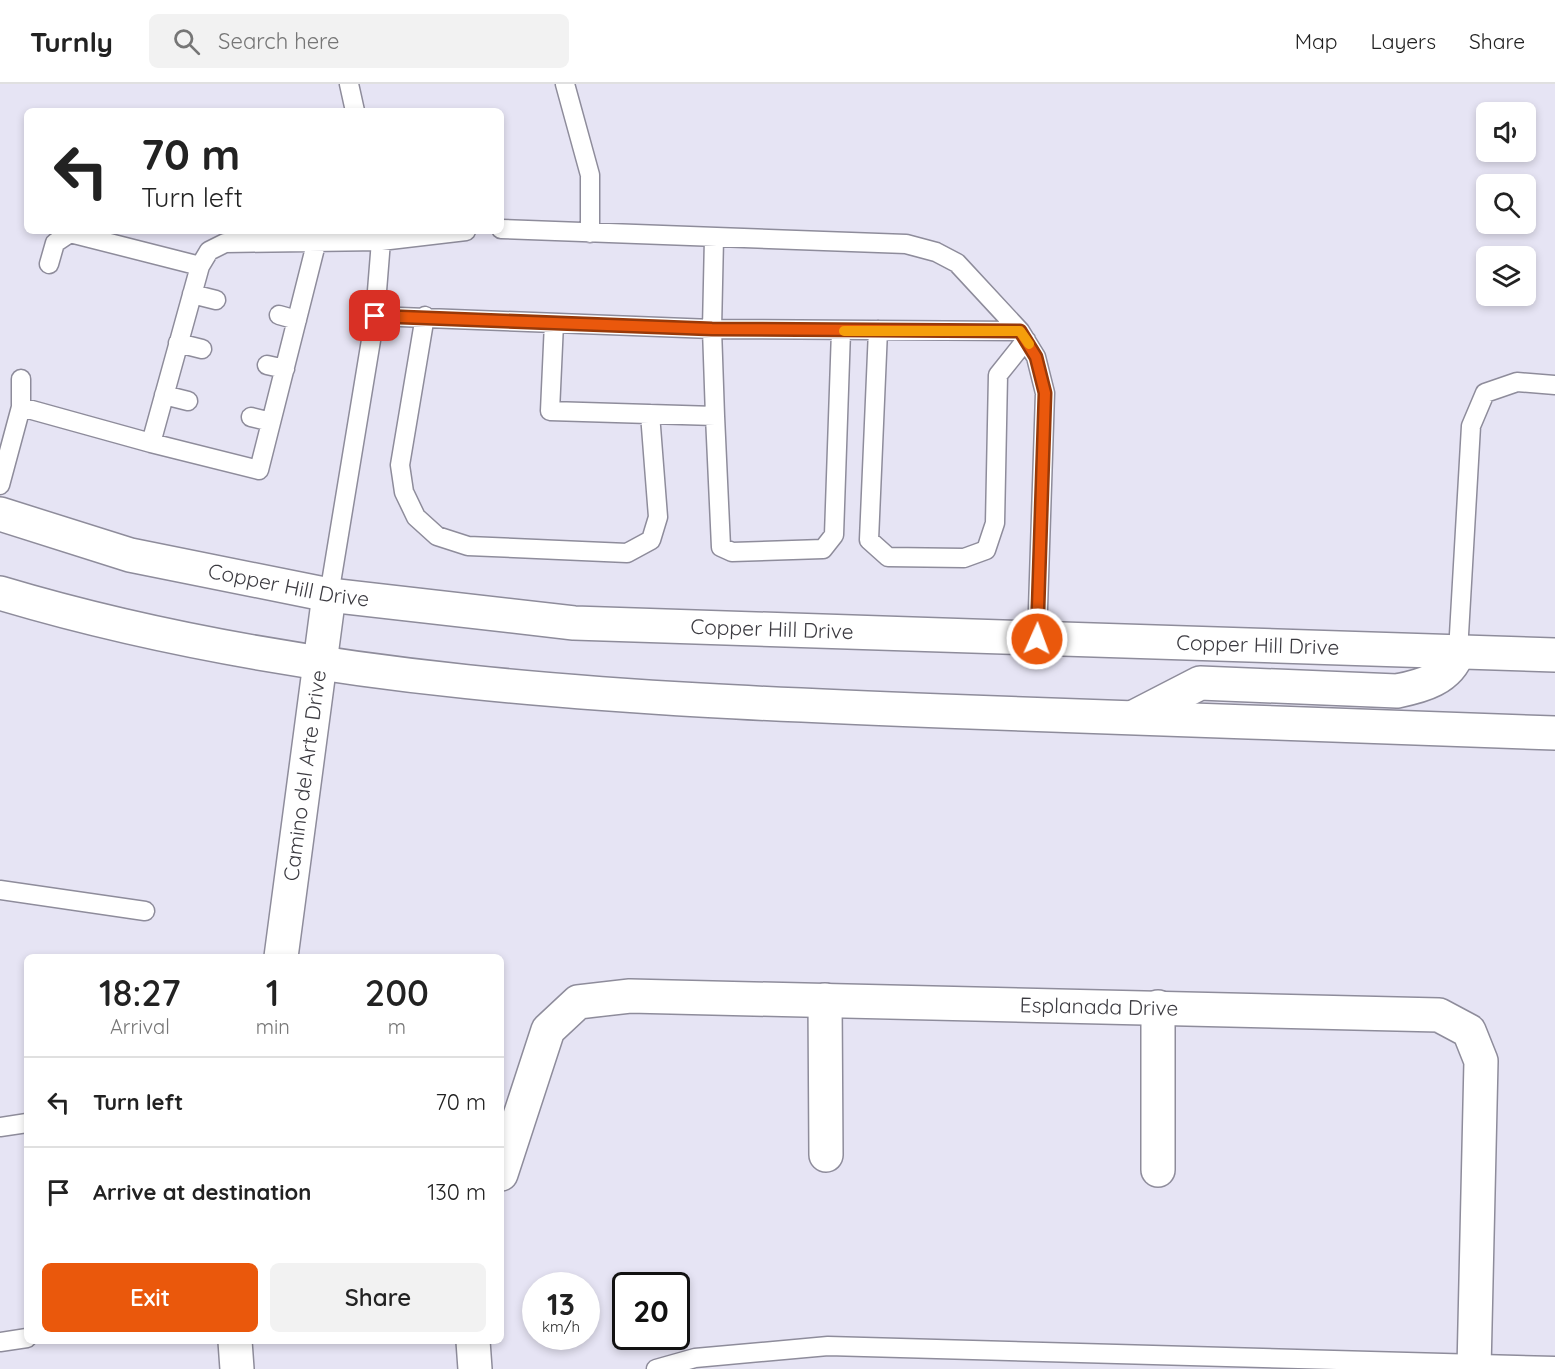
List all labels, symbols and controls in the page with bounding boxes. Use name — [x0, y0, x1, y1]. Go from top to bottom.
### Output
search box — [149, 14, 569, 68]
text: Turnly — [30, 24, 113, 59]
icon: search — [170, 25, 203, 58]
text: Search here — [218, 27, 339, 55]
text: Map — [1295, 28, 1338, 54]
text: Layers — [1371, 28, 1436, 54]
text: Share — [1469, 28, 1525, 54]
map controls — [1476, 102, 1536, 306]
button: sound — [1476, 102, 1536, 162]
text: 70 m — [141, 128, 240, 181]
icon: left — [42, 132, 120, 210]
button: search — [1476, 174, 1536, 234]
text: Turn left — [141, 180, 243, 214]
button: layers — [1476, 246, 1536, 306]
pin — [349, 290, 400, 341]
icon: arrive — [358, 299, 391, 332]
street label: Copper Hill Drive — [206, 557, 371, 612]
position arrow — [1005, 607, 1069, 671]
street label: Copper Hill Drive — [690, 613, 854, 644]
street label: Copper Hill Drive — [1176, 629, 1340, 660]
street label: Camino del Arte Drive — [277, 668, 331, 883]
text: 18:27 — [99, 970, 181, 1015]
text: 1 — [266, 970, 280, 1015]
text: 200 — [365, 970, 429, 1015]
street label: Esplanada Drive — [1019, 991, 1179, 1021]
text: Arrival — [110, 1014, 170, 1039]
text: min — [256, 1014, 290, 1039]
text: m — [388, 1014, 406, 1039]
icon: left — [42, 1086, 75, 1119]
text: Turn left — [93, 1088, 183, 1116]
text: 70 m — [436, 1088, 486, 1116]
icon: arrive — [42, 1176, 75, 1209]
text: Arrive at destination — [93, 1178, 311, 1206]
text: 130 m — [427, 1178, 486, 1206]
button: Exit — [42, 1263, 258, 1332]
button: Share — [270, 1263, 486, 1332]
speed limit sign: 20 — [612, 1272, 690, 1350]
text: 13 — [547, 1285, 575, 1323]
text: km/h — [542, 1317, 580, 1336]

